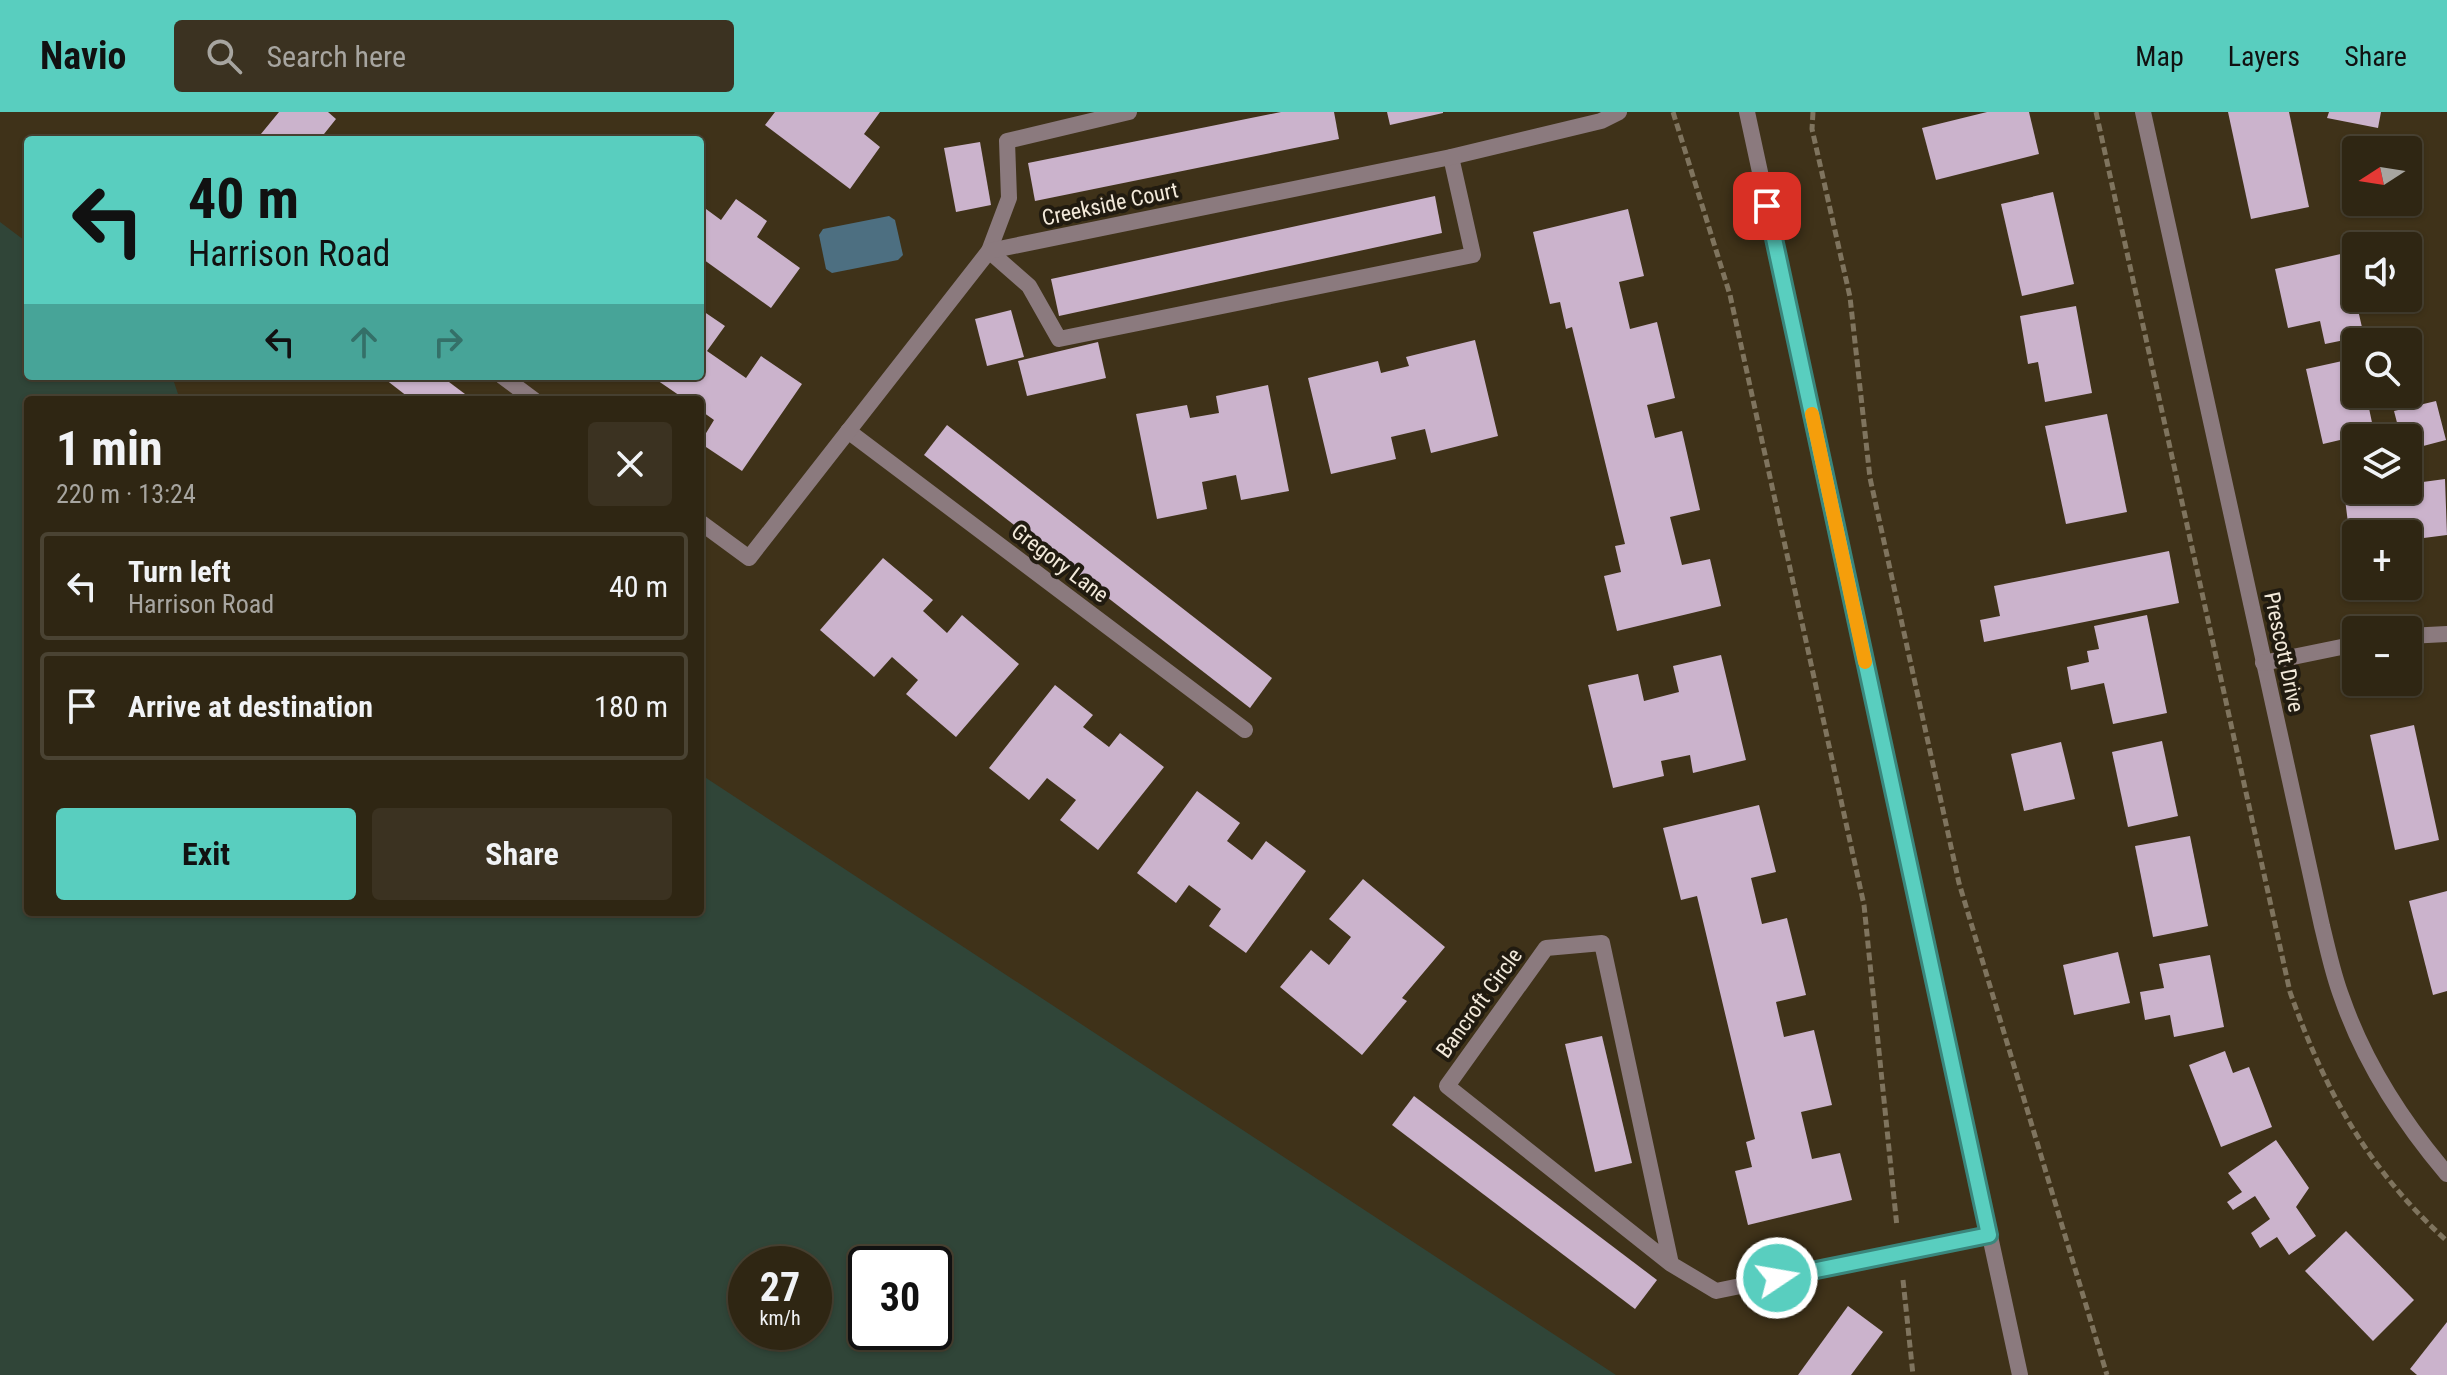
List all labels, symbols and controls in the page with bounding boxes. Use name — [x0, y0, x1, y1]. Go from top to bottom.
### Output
search box — [174, 20, 734, 92]
text: Navio — [40, 34, 126, 78]
icon: search — [202, 34, 246, 78]
text: Search here — [266, 39, 406, 74]
text: Map — [2135, 40, 2184, 73]
text: Layers — [2228, 40, 2300, 73]
text: Share — [2344, 40, 2407, 73]
north arrow — [2342, 136, 2422, 216]
map controls — [2342, 136, 2422, 696]
text: 40 m — [188, 166, 299, 232]
icon: left — [56, 168, 160, 272]
pin — [1733, 172, 1801, 240]
street label: Creekside Court — [1040, 177, 1180, 231]
icon: arrive — [1745, 184, 1789, 228]
button: sound — [2342, 232, 2422, 312]
text: Harrison Road — [188, 233, 390, 275]
icon: left — [258, 320, 302, 364]
icon: ahead — [342, 320, 386, 364]
icon: right — [426, 320, 470, 364]
button: search — [2342, 328, 2422, 408]
text: 1 min — [56, 420, 163, 477]
button: close — [588, 422, 672, 506]
button: layers — [2342, 424, 2422, 504]
text: 220 m · 13:24 — [56, 479, 196, 509]
street label: Gregory Lane — [1007, 518, 1113, 608]
button: + — [2342, 520, 2422, 600]
text: Turn left — [128, 554, 231, 589]
icon: left — [60, 564, 104, 608]
text: 40 m — [609, 569, 668, 604]
text: Harrison Road — [128, 589, 274, 619]
street label: Prescott Drive — [2259, 590, 2309, 714]
button: − — [2342, 616, 2422, 696]
icon: arrive — [60, 684, 104, 728]
text: Arrive at destination — [128, 689, 373, 724]
text: 180 m — [594, 689, 668, 724]
button: Exit — [56, 808, 356, 900]
button: Share — [372, 808, 672, 900]
street label: Bancroft Circle — [1431, 943, 1527, 1063]
position arrow — [1735, 1236, 1819, 1320]
speed limit sign: 30 — [848, 1246, 952, 1350]
text: 27 — [760, 1264, 800, 1311]
text: km/h — [759, 1306, 801, 1330]

